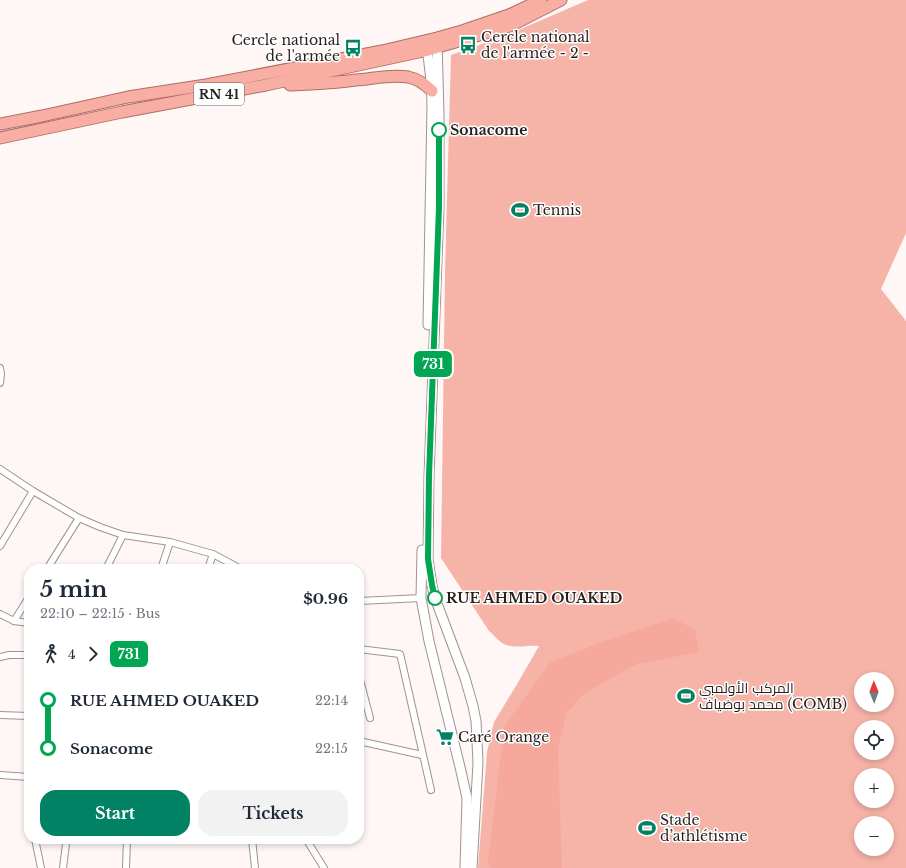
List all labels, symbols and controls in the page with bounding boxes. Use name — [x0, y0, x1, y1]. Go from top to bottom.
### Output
place label: Cercle national de l'armée - 2 - — [481, 28, 590, 62]
place label: Cercle national de l'armée — [232, 31, 340, 65]
bus stop icon: Cercle national de l'armée - 2 - — [458, 35, 478, 55]
bus stop icon: Cercle national de l'armée — [343, 38, 363, 58]
road number: RN 41 — [194, 83, 244, 105]
place label: Sonacome — [450, 121, 528, 139]
marker: Sonacome — [431, 122, 447, 138]
sports icon: Tennis — [510, 200, 530, 220]
place label: Tennis — [533, 201, 581, 219]
line badge: 731 — [410, 351, 456, 377]
text: 731 — [422, 355, 444, 373]
text: 5 min — [40, 576, 107, 603]
text: $0.96 — [303, 589, 348, 608]
place label: RUE AHMED OUAKED — [446, 589, 623, 607]
marker: RUE AHMED OUAKED — [427, 590, 443, 606]
text: 22:10 – 22:15 · Bus — [40, 605, 160, 622]
icon: walk — [40, 643, 62, 665]
icon: forward — [82, 643, 104, 665]
text: 731 — [118, 645, 140, 663]
text: 4 — [68, 646, 76, 663]
north arrow — [854, 672, 894, 712]
map controls — [854, 672, 894, 856]
place label: المركب الأولمبي محمد بوضياف (COMB) — [699, 679, 847, 713]
sports icon: المركب الأولمبي محمد بوضياف (COMB) — [676, 686, 696, 706]
text: RUE AHMED OUAKED — [70, 691, 259, 710]
text: 22:14 — [315, 692, 348, 709]
button: locate — [854, 720, 894, 760]
supermarket icon: Caré Orange — [435, 727, 455, 747]
place label: Caré Orange — [458, 728, 549, 746]
text: Sonacome — [70, 739, 153, 758]
text: 22:15 — [315, 740, 348, 757]
button: + — [854, 768, 894, 808]
button: Start — [40, 790, 190, 836]
button: Tickets — [198, 790, 348, 836]
place label: Stade d’athlétisme — [660, 811, 748, 845]
button: − — [854, 816, 894, 856]
sports icon: Stade d’athlétisme — [637, 818, 657, 838]

